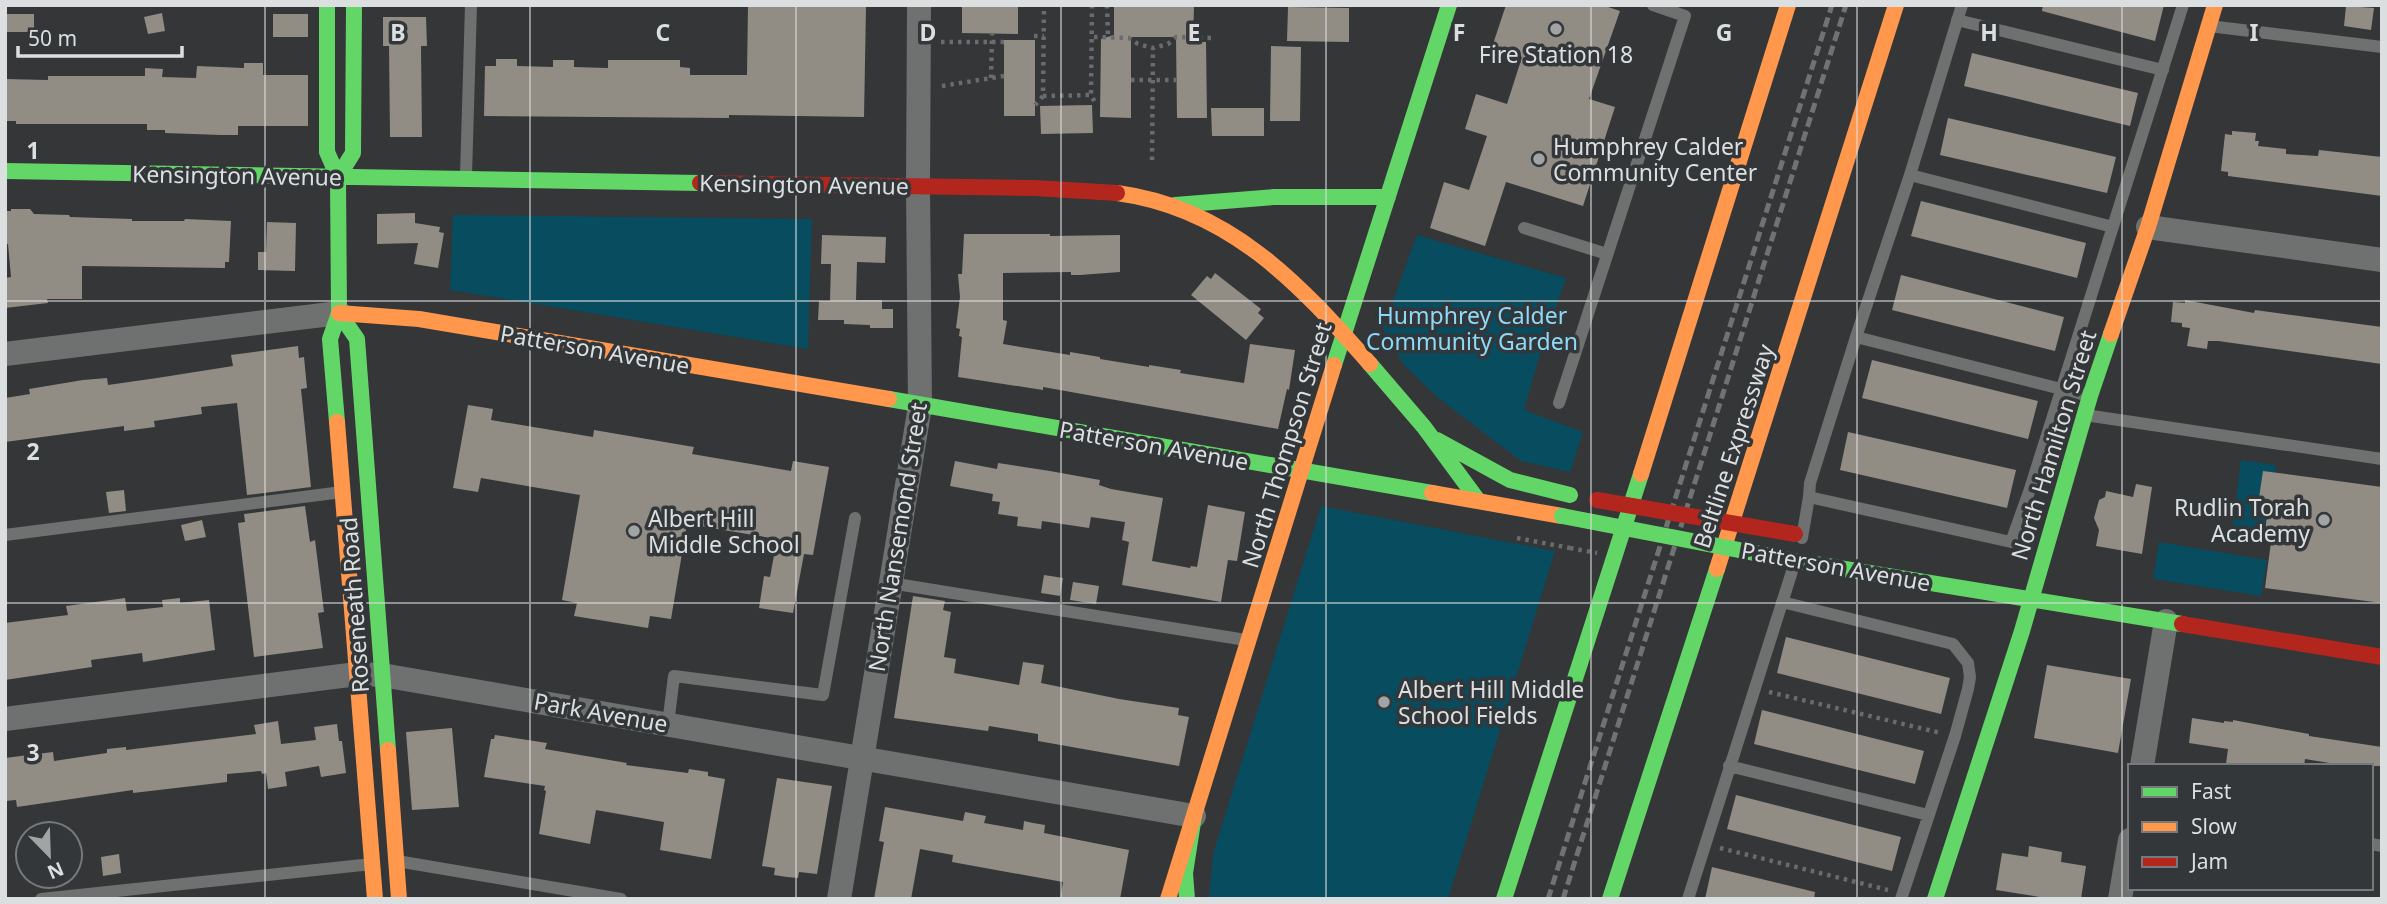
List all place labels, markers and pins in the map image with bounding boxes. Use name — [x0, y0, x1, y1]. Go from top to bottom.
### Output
marker: Fire Station 18 — [1548, 21, 1564, 37]
place label: Fire Station 18 — [1479, 38, 1633, 70]
place label: Humphrey Calder Community Center — [1553, 130, 1758, 188]
marker: Humphrey Calder Community Center — [1531, 151, 1547, 167]
place label: Rudlin Torah Academy — [2174, 491, 2310, 549]
place label: Albert Hill Middle School — [648, 502, 800, 560]
marker: Rudlin Torah Academy — [2316, 512, 2332, 528]
marker: Albert Hill Middle School — [626, 523, 642, 539]
place label: Albert Hill Middle School Fields — [1398, 673, 1584, 731]
marker: Albert Hill Middle School Fields — [1376, 694, 1392, 710]

